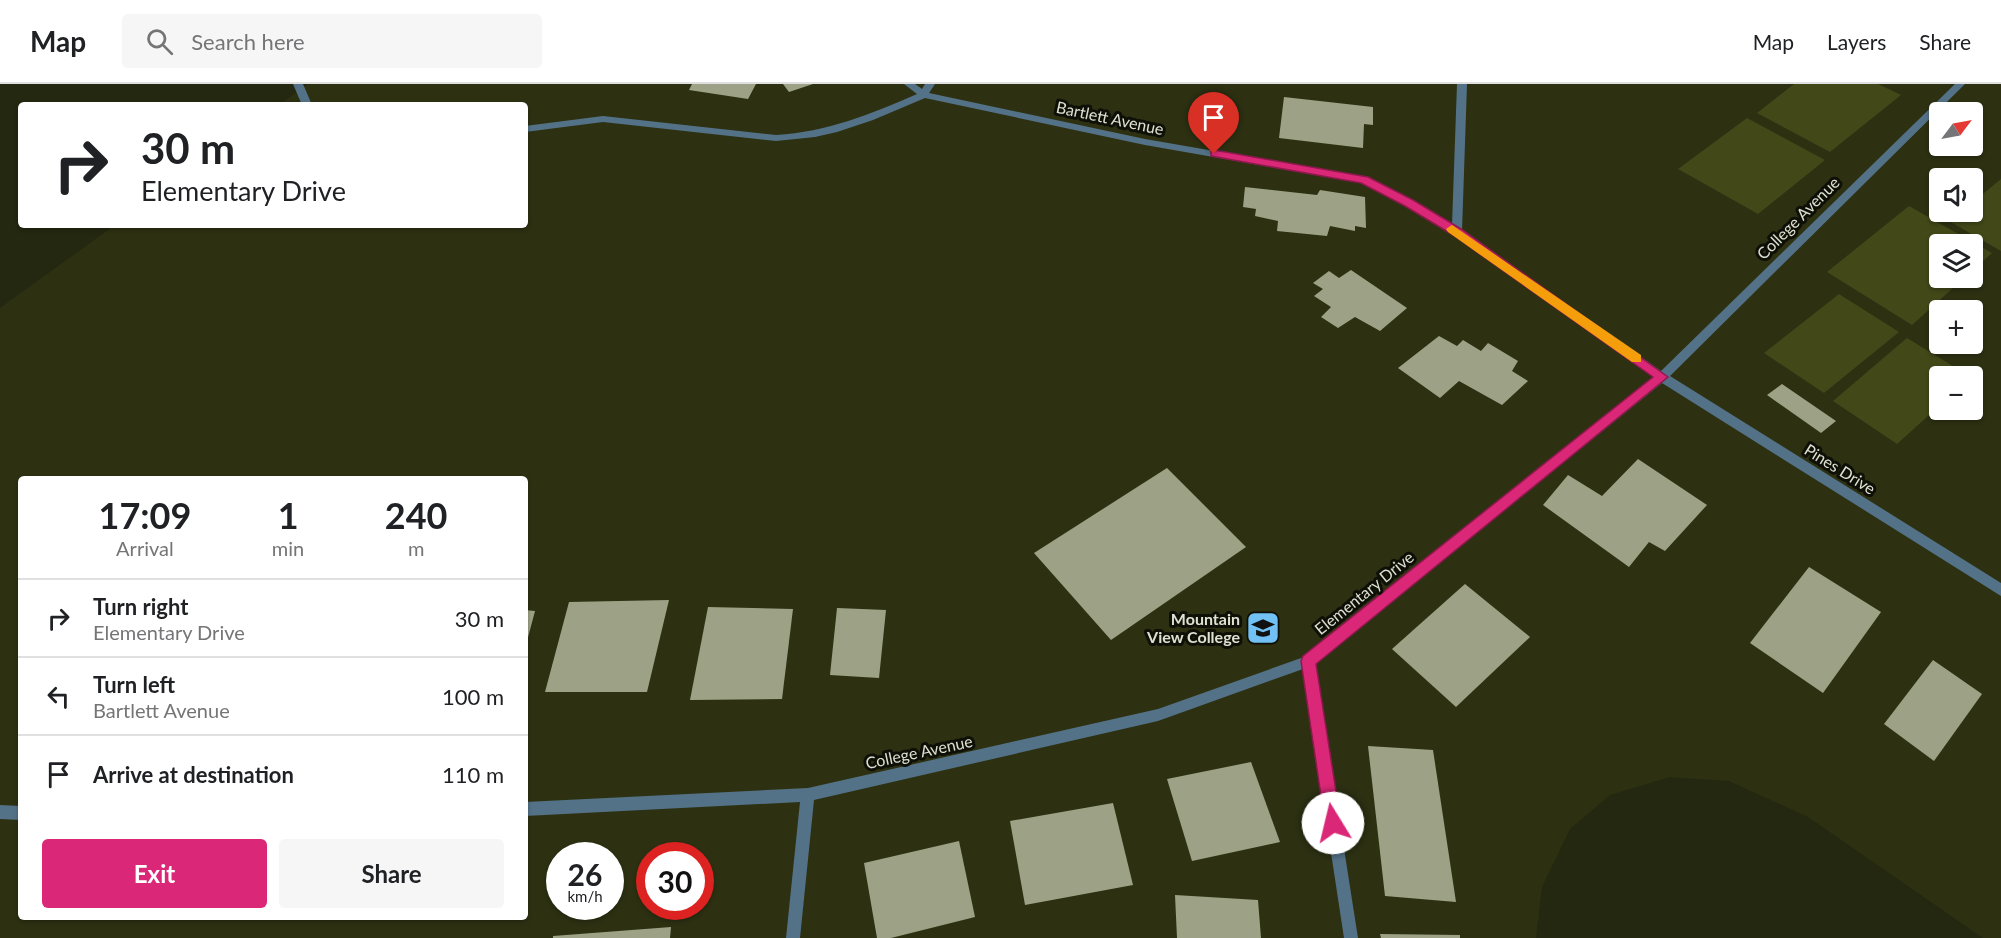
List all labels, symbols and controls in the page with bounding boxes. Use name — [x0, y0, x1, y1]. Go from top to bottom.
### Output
search box — [122, 14, 542, 68]
text: Map — [30, 24, 86, 58]
icon: search — [143, 25, 176, 58]
text: Search here — [191, 28, 305, 55]
text: Map — [1753, 29, 1794, 54]
text: Layers — [1827, 29, 1886, 54]
text: Share — [1919, 29, 1971, 54]
pin — [1188, 92, 1239, 154]
street label: Bartlett Avenue — [1055, 97, 1166, 138]
icon: arrive — [1197, 101, 1230, 134]
north arrow — [1929, 102, 1983, 156]
map controls — [1929, 102, 1983, 420]
text: 30 m — [141, 123, 235, 173]
icon: right — [42, 126, 120, 204]
button: sound — [1929, 168, 1983, 222]
street label: College Avenue — [1752, 172, 1843, 263]
text: Elementary Drive — [141, 174, 346, 207]
button: layers — [1929, 234, 1983, 288]
button: + — [1929, 300, 1983, 354]
button: − — [1929, 366, 1983, 420]
street label: Pines Drive — [1801, 439, 1879, 498]
text: 17:09 — [99, 493, 191, 537]
text: 1 — [278, 493, 299, 537]
text: 240 — [385, 493, 447, 537]
text: Arrival — [116, 536, 174, 560]
text: min — [272, 536, 304, 560]
text: m — [408, 536, 424, 560]
street label: Elementary Drive — [1311, 547, 1417, 638]
text: Turn right — [93, 593, 188, 620]
icon: right — [42, 602, 75, 635]
text: 30 m — [455, 605, 504, 632]
place label: Mountain View College — [1146, 609, 1240, 646]
school or university icon: Mountain View College — [1245, 610, 1281, 646]
text: Elementary Drive — [93, 620, 245, 644]
text: Turn left — [93, 671, 175, 698]
icon: left — [42, 680, 75, 713]
text: 100 m — [442, 683, 504, 710]
text: Bartlett Avenue — [93, 698, 230, 722]
street label: College Avenue — [864, 731, 974, 772]
icon: arrive — [42, 758, 75, 791]
text: Arrive at destination — [93, 761, 294, 788]
text: 110 m — [442, 761, 504, 788]
position arrow — [1301, 791, 1365, 855]
button: Exit — [42, 839, 267, 908]
button: Share — [279, 839, 504, 908]
speed limit sign: 30 — [636, 842, 714, 920]
text: 26 — [568, 856, 602, 892]
text: km/h — [567, 887, 603, 905]

